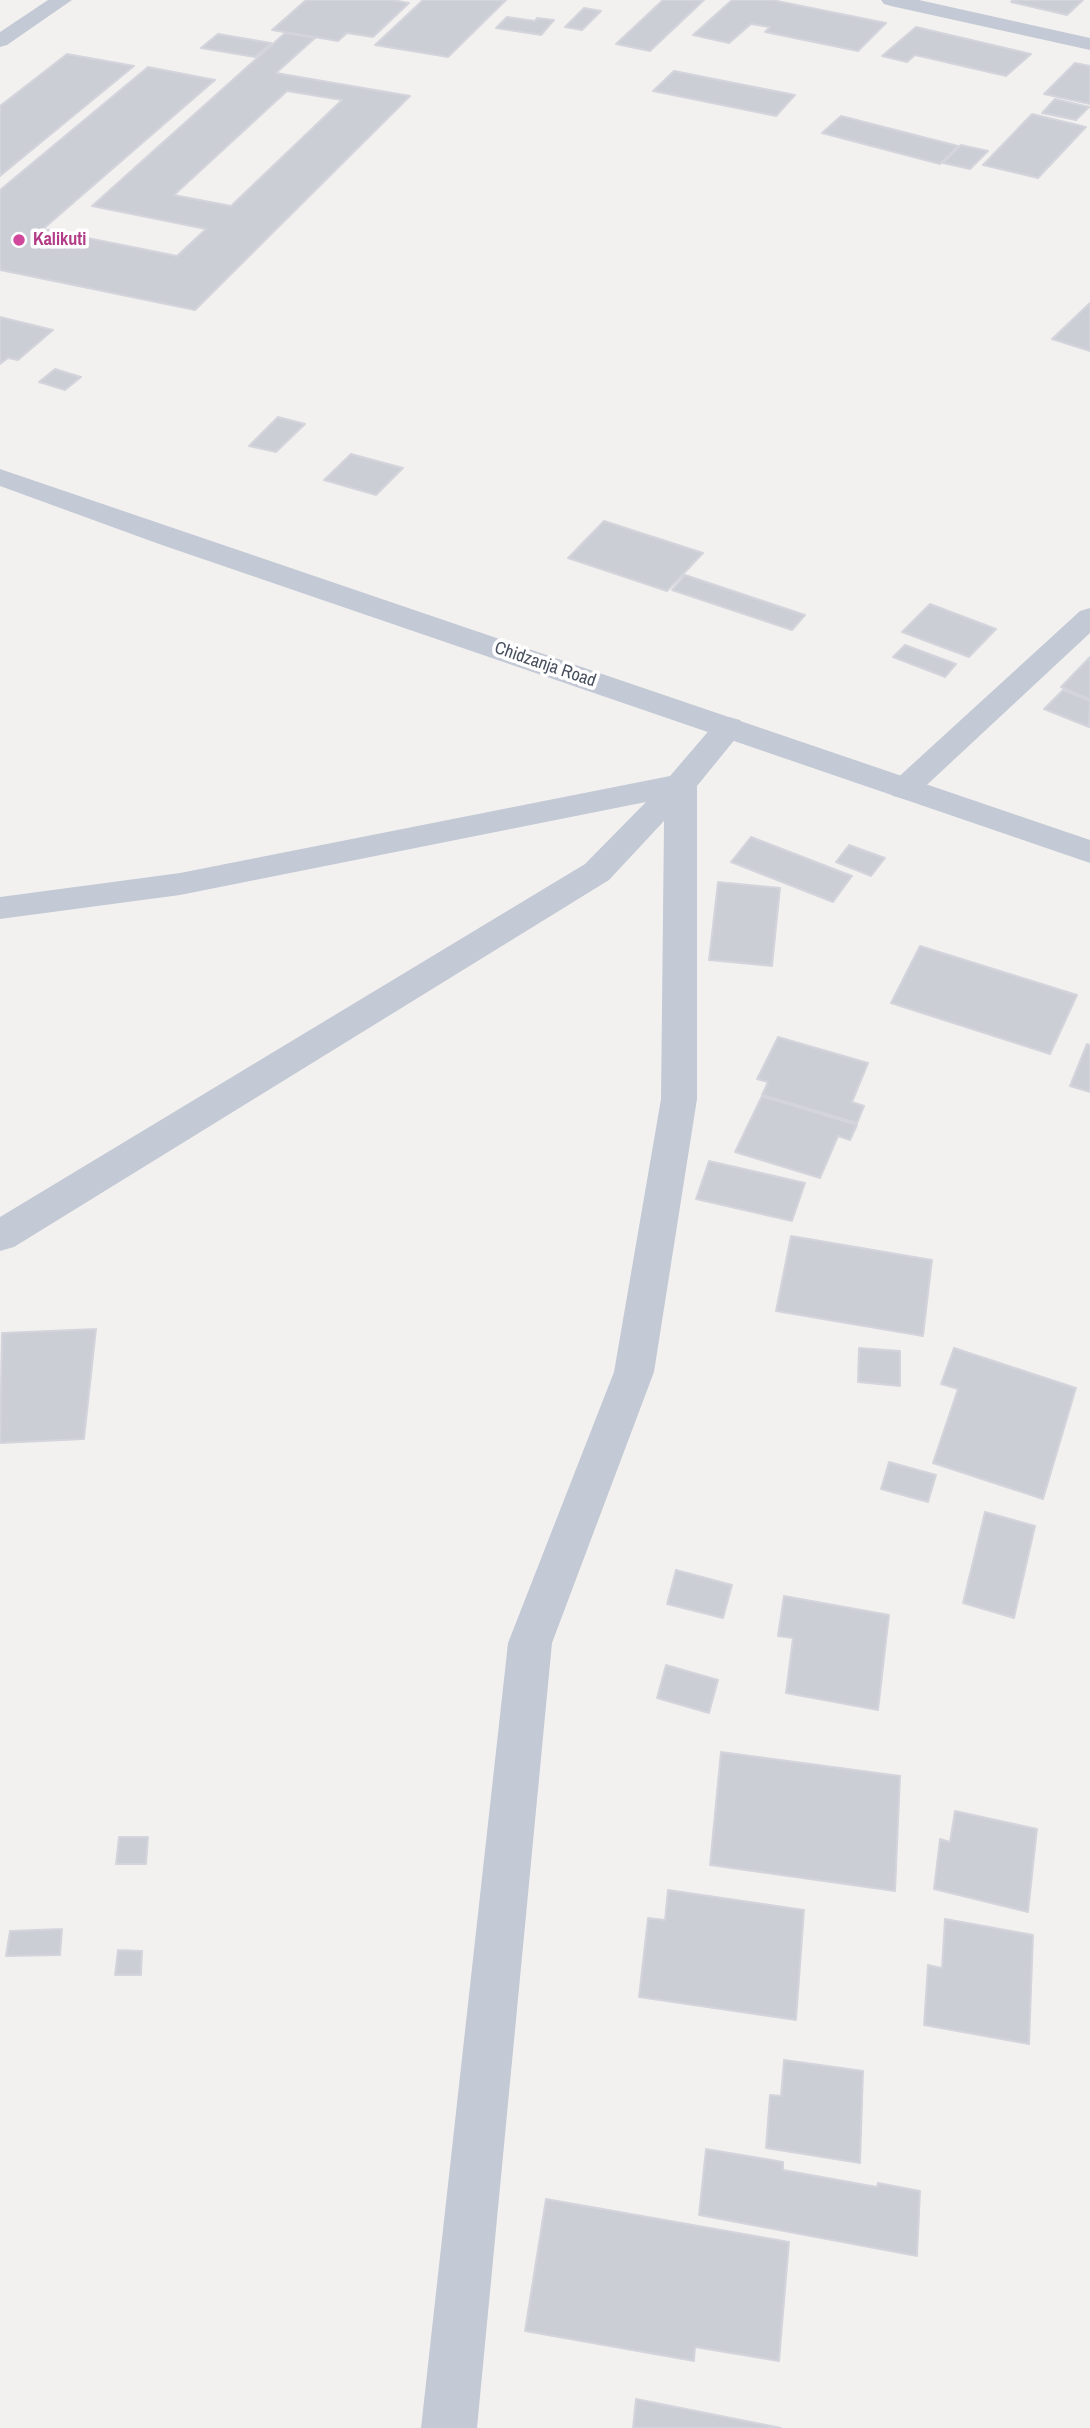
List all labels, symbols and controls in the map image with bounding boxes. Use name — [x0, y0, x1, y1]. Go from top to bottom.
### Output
place label: Kalikuti — [33, 229, 86, 251]
marker: Kalikuti — [11, 232, 27, 248]
street label: Chidzanja Road — [491, 638, 599, 692]

